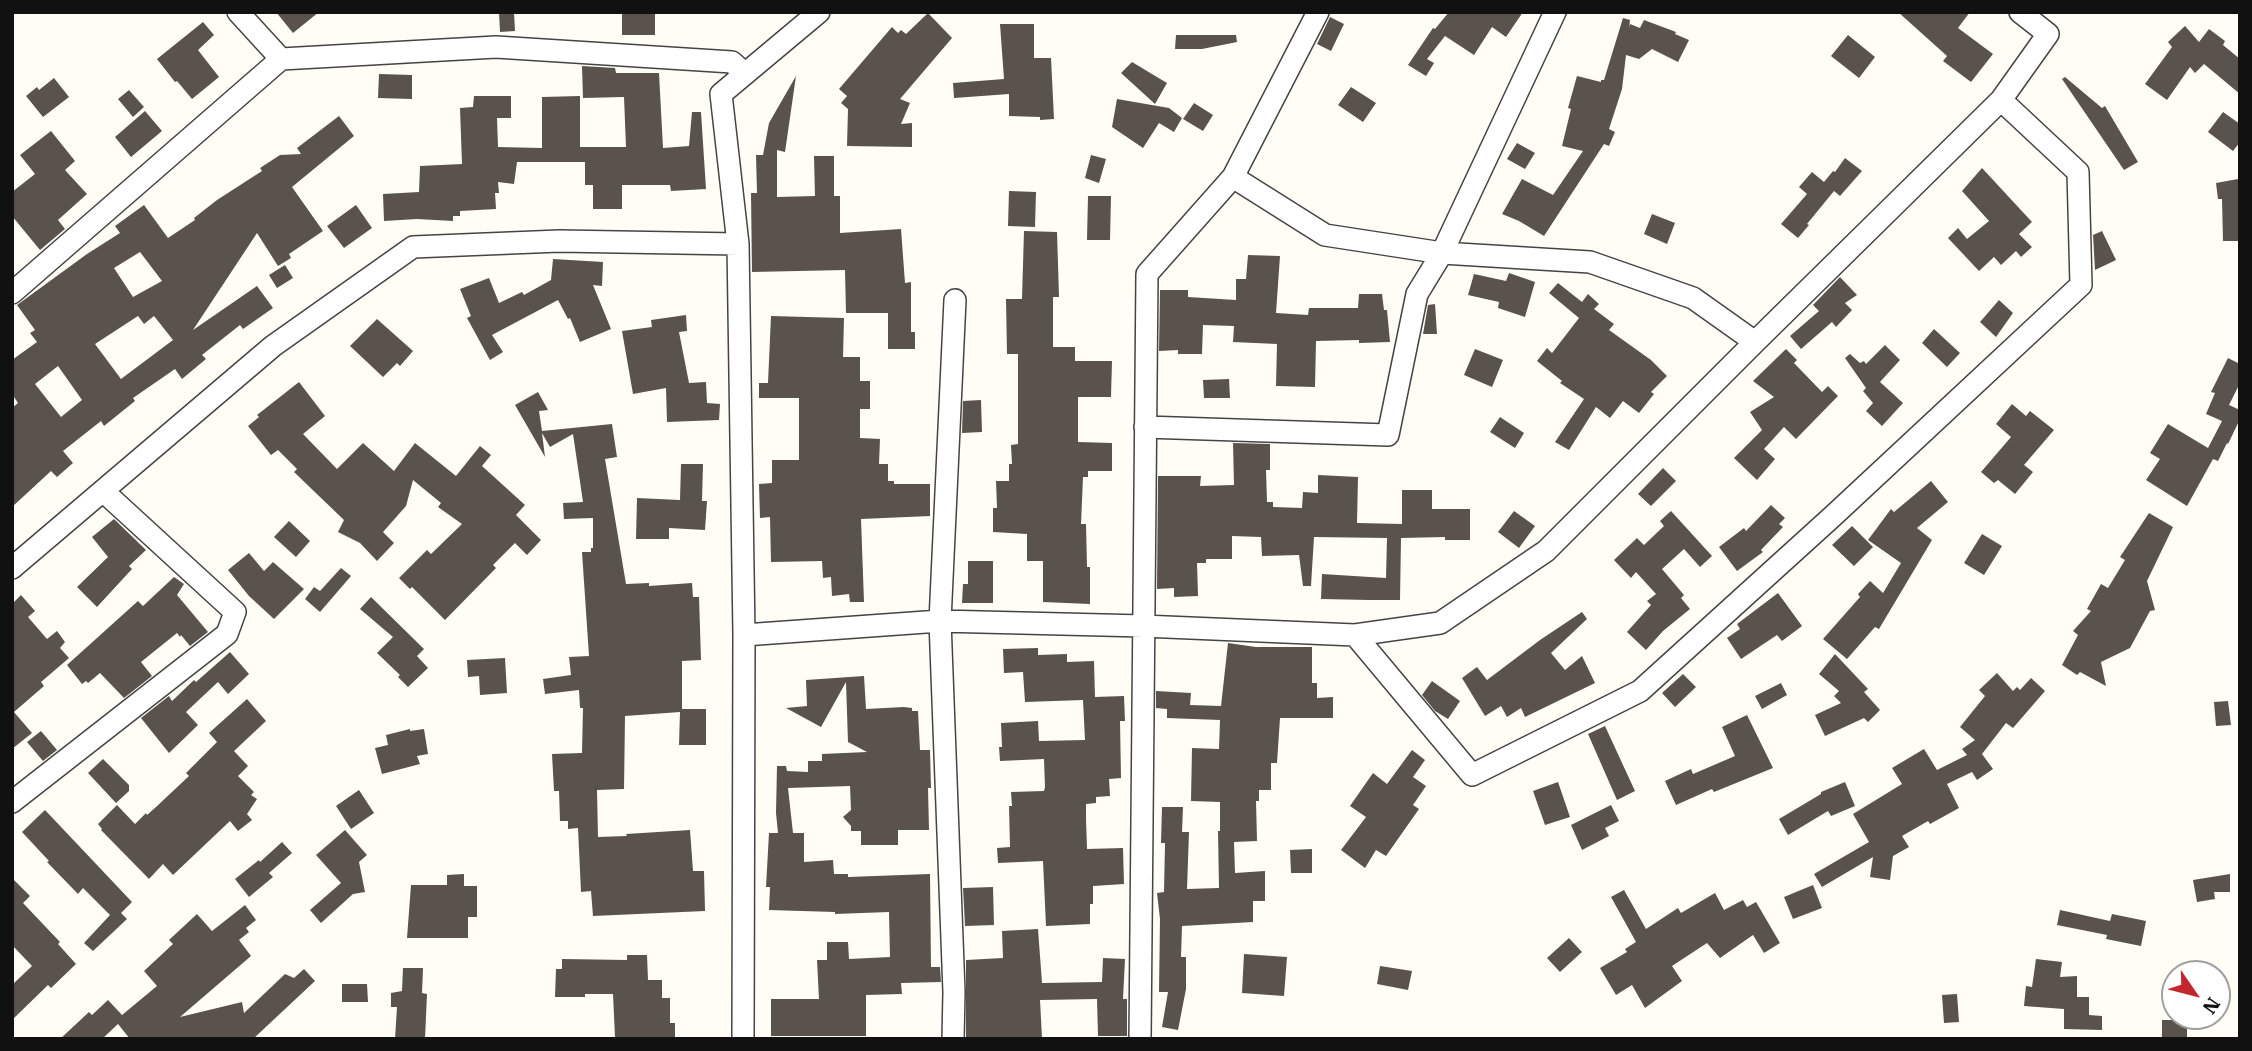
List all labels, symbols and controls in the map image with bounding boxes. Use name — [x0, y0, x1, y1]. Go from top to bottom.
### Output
north arrow — [2161, 960, 2231, 1030]
text: N — [2197, 993, 2226, 1019]

